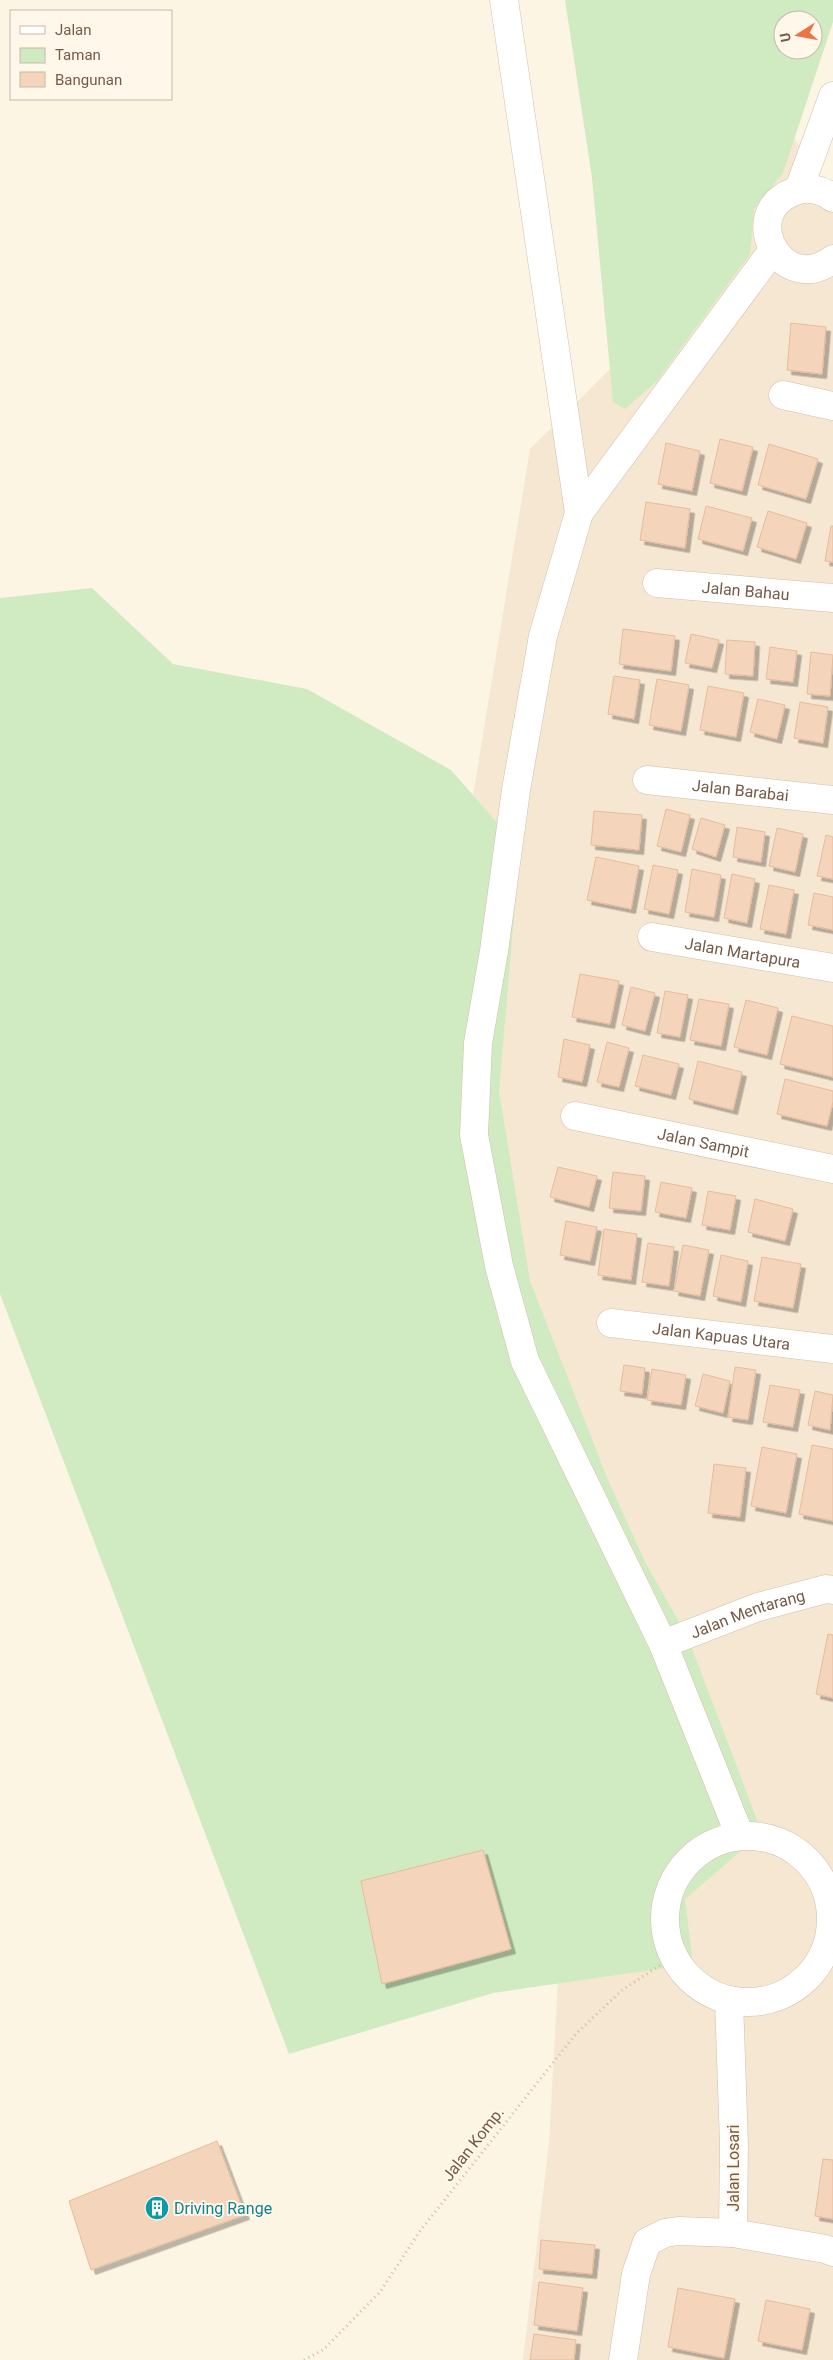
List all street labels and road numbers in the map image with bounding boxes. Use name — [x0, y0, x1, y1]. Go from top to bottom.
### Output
street label: Jalan Bahau — [701, 577, 790, 604]
street label: Jalan Barabai — [691, 775, 790, 805]
street label: Jalan Martapura — [683, 933, 802, 972]
street label: Jalan Sampit — [656, 1124, 751, 1161]
street label: Jalan Kapuas Utara — [651, 1318, 791, 1353]
street label: Jalan Mentarang — [688, 1586, 807, 1642]
street label: Jalan Komp. — [438, 2103, 508, 2185]
street label: Jalan Losari — [724, 2125, 743, 2211]

